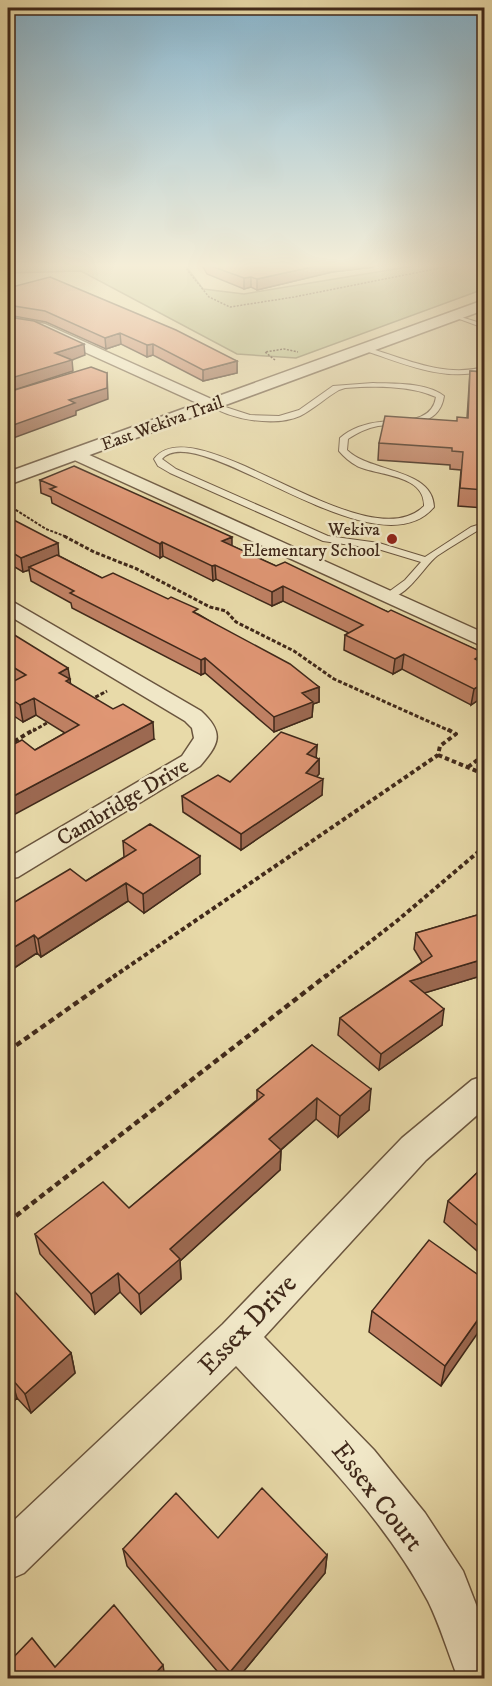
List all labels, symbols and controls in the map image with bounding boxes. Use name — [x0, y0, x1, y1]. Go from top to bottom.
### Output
street label: East Wekiva Trail — [98, 391, 227, 456]
place label: Wekiva Elementary School — [242, 519, 381, 562]
marker: Wekiva Elementary School — [385, 532, 399, 546]
street label: Cambridge Drive — [52, 752, 194, 852]
street label: Essex Drive — [191, 1267, 304, 1382]
street label: Essex Court — [324, 1435, 431, 1559]

